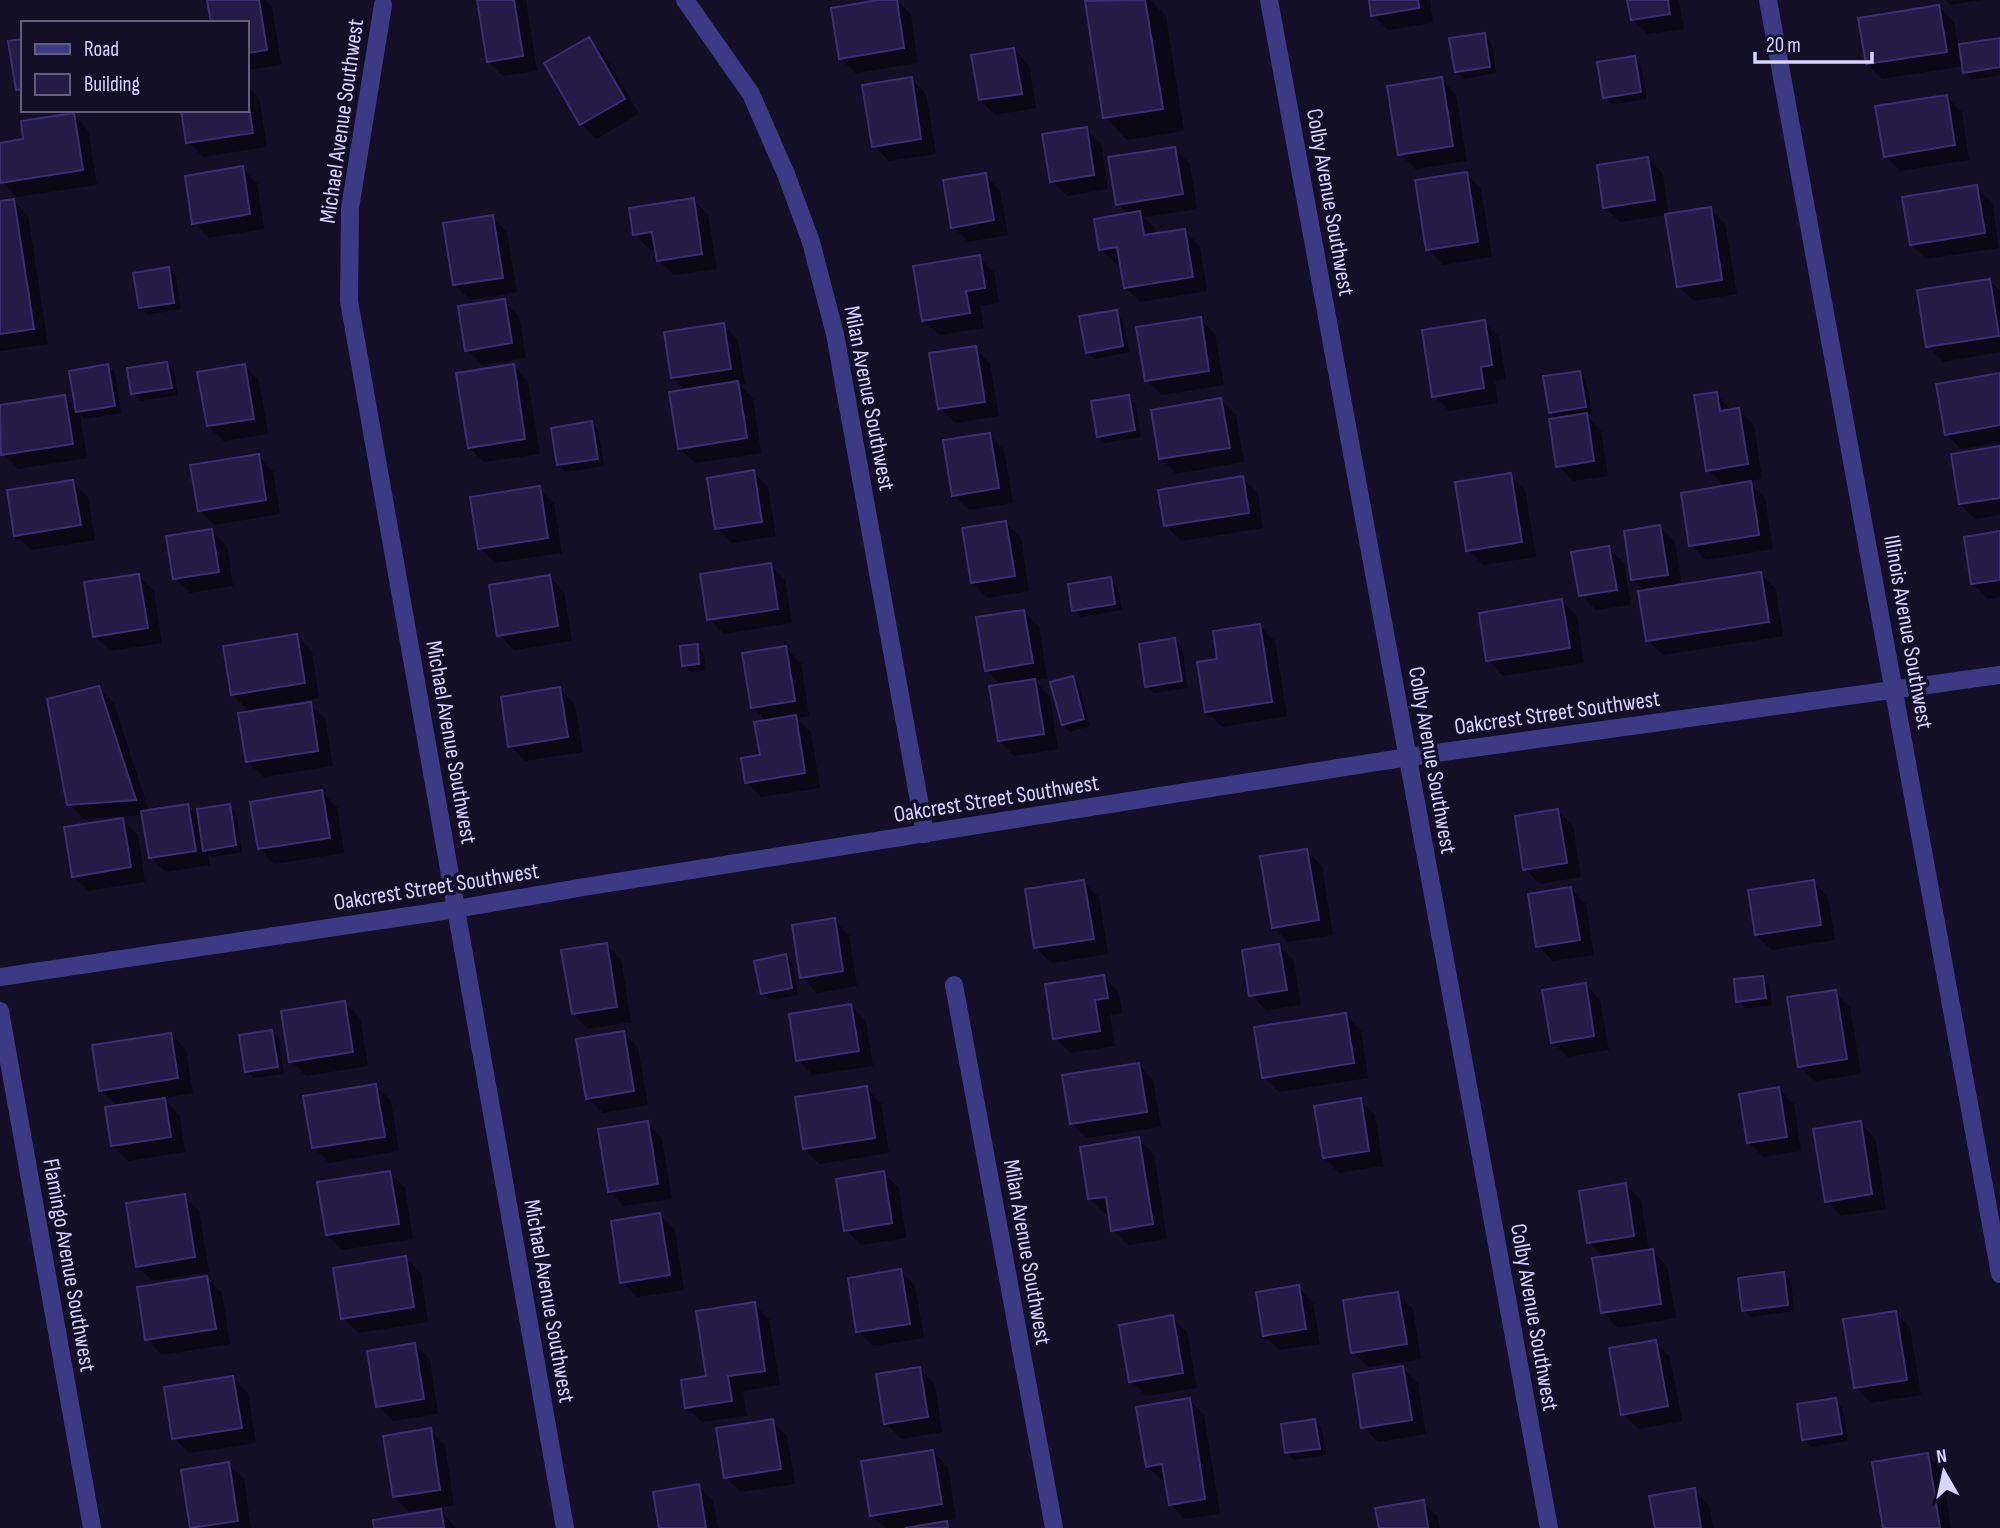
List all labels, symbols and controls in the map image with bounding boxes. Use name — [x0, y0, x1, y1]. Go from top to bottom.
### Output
street label: Michael Avenue Southwest — [314, 17, 370, 225]
legend — [21, 21, 248, 112]
scale bar — [1755, 21, 1872, 65]
text: 20 m — [1766, 33, 1801, 58]
text: Road — [84, 37, 119, 62]
text: Building — [84, 72, 140, 97]
street label: Colby Avenue Southwest — [1300, 106, 1360, 298]
street label: Milan Avenue Southwest — [837, 303, 901, 493]
street label: Illinois Avenue Southwest — [1877, 533, 1939, 731]
street label: Michael Avenue Southwest — [419, 638, 483, 846]
street label: Colby Avenue Southwest — [1402, 664, 1462, 856]
street label: Oakcrest Street Southwest — [1453, 685, 1662, 741]
street label: Oakcrest Street Southwest — [892, 769, 1101, 829]
street label: Oakcrest Street Southwest — [332, 857, 541, 917]
street label: Flamingo Avenue Southwest — [36, 1156, 102, 1374]
street label: Milan Avenue Southwest — [997, 1157, 1057, 1347]
street label: Michael Avenue Southwest — [517, 1197, 581, 1405]
street label: Colby Avenue Southwest — [1504, 1221, 1564, 1413]
north arrow — [1909, 1437, 1979, 1507]
text: N — [1935, 1445, 1948, 1469]

